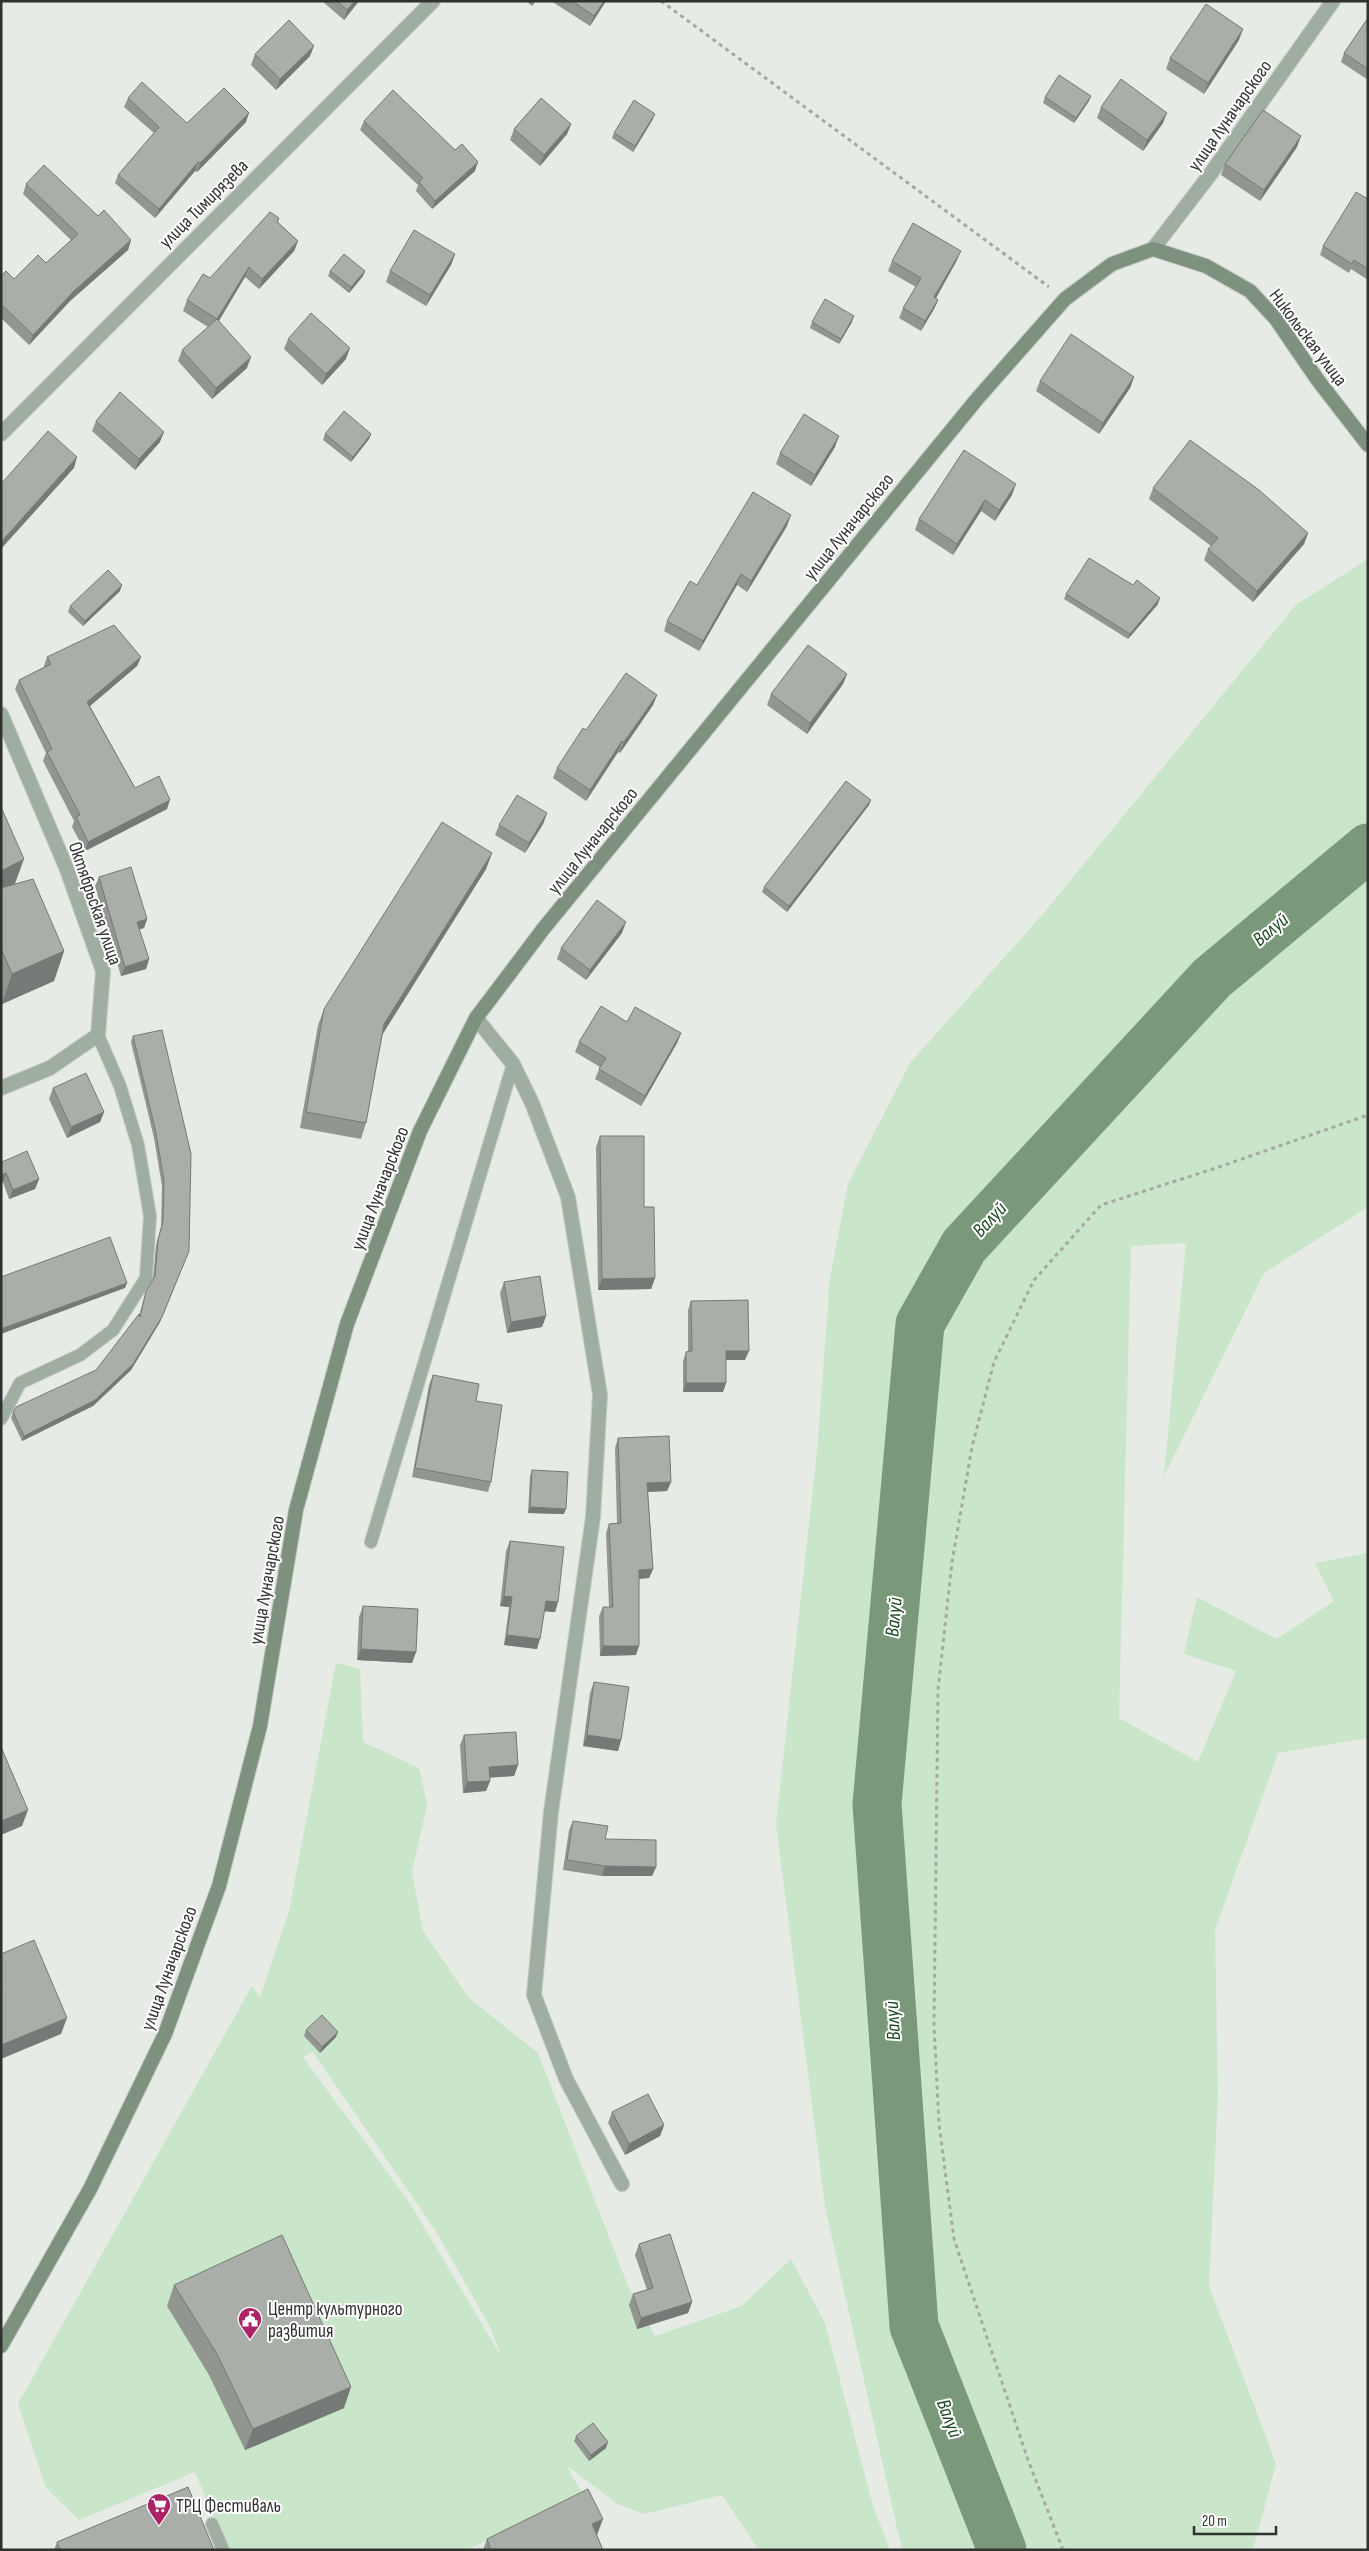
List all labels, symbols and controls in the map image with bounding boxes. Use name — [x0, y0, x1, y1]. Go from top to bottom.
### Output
street label: улица Луначарского — [1183, 56, 1277, 176]
street label: улица Тимирязева — [155, 155, 253, 253]
street label: Никольская улица — [1264, 285, 1352, 391]
street label: улица Луначарского — [799, 469, 899, 585]
street label: улица Луначарского — [543, 783, 643, 899]
street label: Октябрьская улица — [63, 839, 126, 968]
water label: Валуй — [1248, 907, 1294, 952]
street label: улица Луначарского — [346, 1123, 415, 1254]
water label: Валуй — [968, 1197, 1012, 1242]
street label: улица Луначарского — [245, 1514, 290, 1647]
water label: Валуй — [880, 1596, 908, 1638]
street label: улица Луначарского — [136, 1903, 203, 2034]
water label: Валуй — [880, 2000, 906, 2041]
place label: Центр культурного развития — [268, 2298, 403, 2343]
public building icon: Центр культурного развития — [237, 2306, 263, 2340]
water label: Валуй — [931, 2396, 968, 2442]
supermarket icon: ТРЦ Фестиваль — [146, 2492, 172, 2526]
place label: ТРЦ Фестиваль — [176, 2495, 281, 2518]
scale bar — [1194, 2504, 1276, 2536]
text: 20 m — [1202, 2512, 1227, 2531]

